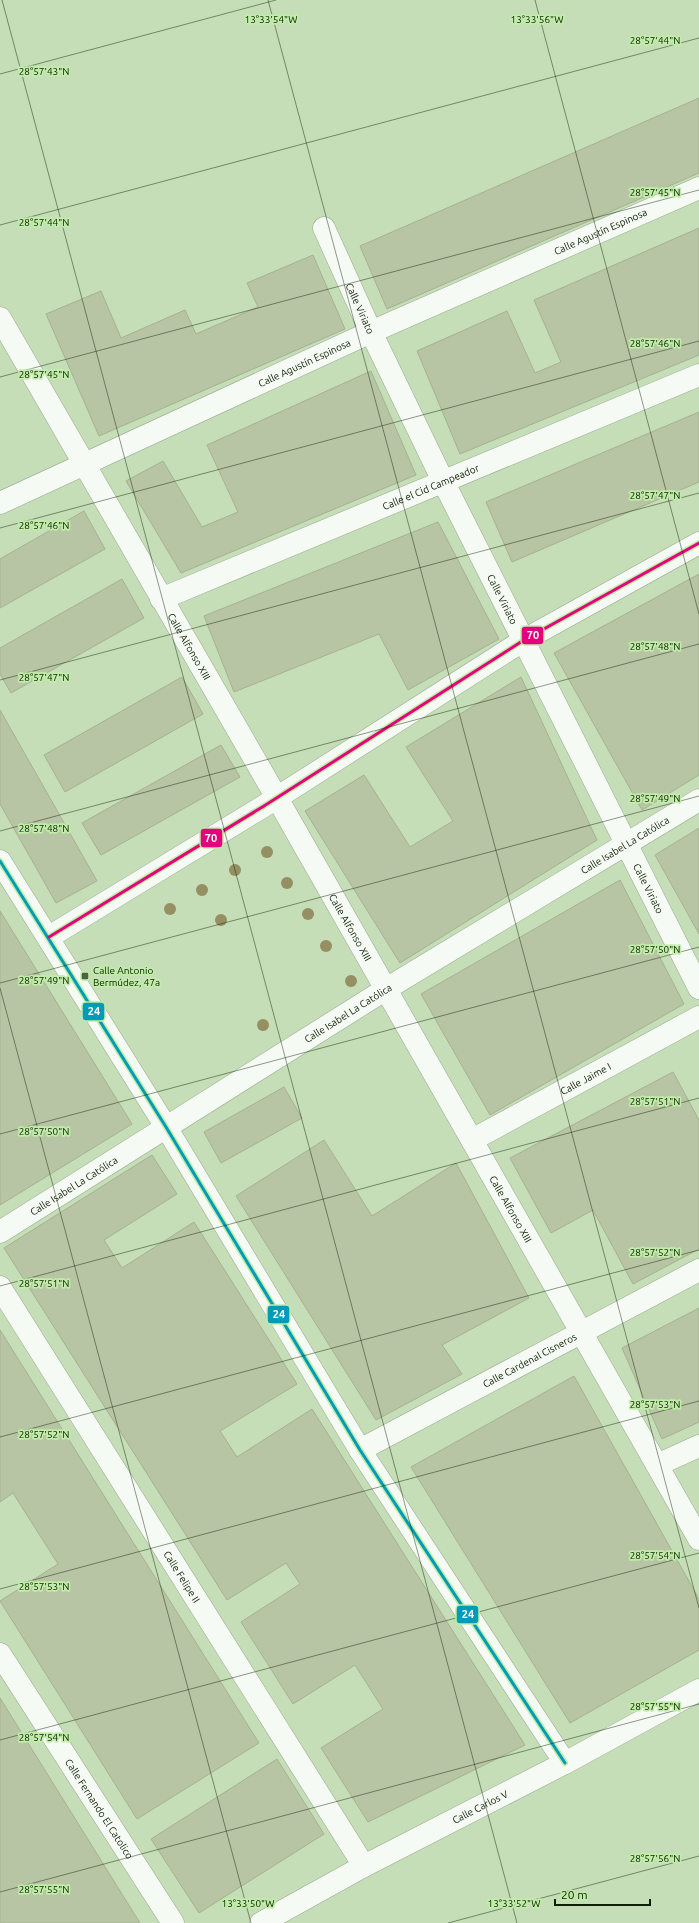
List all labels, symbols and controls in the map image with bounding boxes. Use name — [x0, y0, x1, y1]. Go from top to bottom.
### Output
text: 13°33'54"W — [245, 14, 297, 25]
text: 13°33'56"W — [511, 14, 563, 25]
text: 28°57'44"N — [630, 35, 680, 46]
text: 28°57'43"N — [19, 66, 69, 77]
text: 28°57'45"N — [630, 187, 680, 198]
street label: Calle Agustín Espinosa — [552, 207, 649, 257]
text: 28°57'44"N — [19, 217, 69, 228]
street label: Calle Viriato — [344, 281, 376, 336]
street label: Calle Agustín Espinosa — [257, 337, 352, 389]
text: 28°57'46"N — [630, 338, 680, 349]
text: 28°57'45"N — [19, 369, 69, 380]
street label: Calle el Cid Campeador — [381, 462, 481, 512]
text: 28°57'47"N — [630, 490, 680, 501]
text: 28°57'46"N — [19, 520, 69, 531]
street label: Calle Viriato — [485, 573, 520, 626]
street label: Calle Alfonso XIII — [165, 611, 213, 682]
line badge: 70 — [521, 626, 544, 645]
text: 70 — [527, 629, 539, 641]
text: 28°57'48"N — [630, 641, 680, 652]
text: 28°57'47"N — [19, 672, 69, 683]
text: 28°57'49"N — [630, 793, 680, 804]
street label: Calle Isabel La Católica — [579, 814, 671, 876]
text: 28°57'48"N — [19, 823, 69, 834]
line badge: 70 — [200, 828, 223, 848]
text: 70 — [205, 832, 217, 844]
street label: Calle Viriato — [631, 862, 666, 916]
street label: Calle Alfonso XIII — [327, 892, 374, 963]
text: 28°57'50"N — [630, 944, 680, 955]
place label: Calle Antonio Bermúdez, 47a — [93, 965, 160, 988]
marker: Calle Antonio Bermúdez, 47a — [80, 971, 90, 981]
text: 28°57'49"N — [19, 975, 69, 986]
street label: Calle Isabel La Católica — [302, 982, 394, 1045]
line badge: 24 — [82, 1002, 105, 1021]
text: 24 — [88, 1005, 100, 1017]
street label: Calle Jaime I — [558, 1061, 613, 1097]
text: 28°57'51"N — [630, 1096, 680, 1107]
text: 28°57'50"N — [19, 1126, 69, 1137]
street label: Calle Isabel La Católica — [28, 1154, 120, 1218]
street label: Calle Alfonso XIII — [487, 1174, 534, 1245]
text: 28°57'52"N — [630, 1247, 680, 1258]
text: 28°57'51"N — [19, 1278, 69, 1289]
line badge: 24 — [267, 1305, 290, 1324]
text: 24 — [273, 1308, 285, 1320]
street label: Calle Cardenal Cisneros — [481, 1331, 579, 1390]
text: 28°57'53"N — [630, 1399, 680, 1410]
text: 28°57'52"N — [19, 1429, 69, 1440]
street label: Calle Felipe II — [161, 1549, 202, 1605]
text: 28°57'54"N — [630, 1550, 680, 1561]
text: 28°57'53"N — [19, 1581, 69, 1592]
line badge: 24 — [456, 1605, 479, 1624]
text: 24 — [462, 1608, 474, 1620]
text: 28°57'55"N — [630, 1701, 680, 1712]
text: 28°57'54"N — [19, 1732, 69, 1743]
street label: Calle Fernando El Catolico — [63, 1757, 135, 1861]
street label: Calle Carlos V — [451, 1788, 510, 1826]
text: 28°57'56"N — [630, 1853, 680, 1864]
scale bar — [555, 1881, 650, 1907]
text: 28°57'55"N — [19, 1884, 69, 1895]
text: 20 m — [561, 1888, 588, 1901]
text: 13°33'50"W — [222, 1898, 274, 1909]
text: 13°33'52"W — [488, 1898, 540, 1909]

